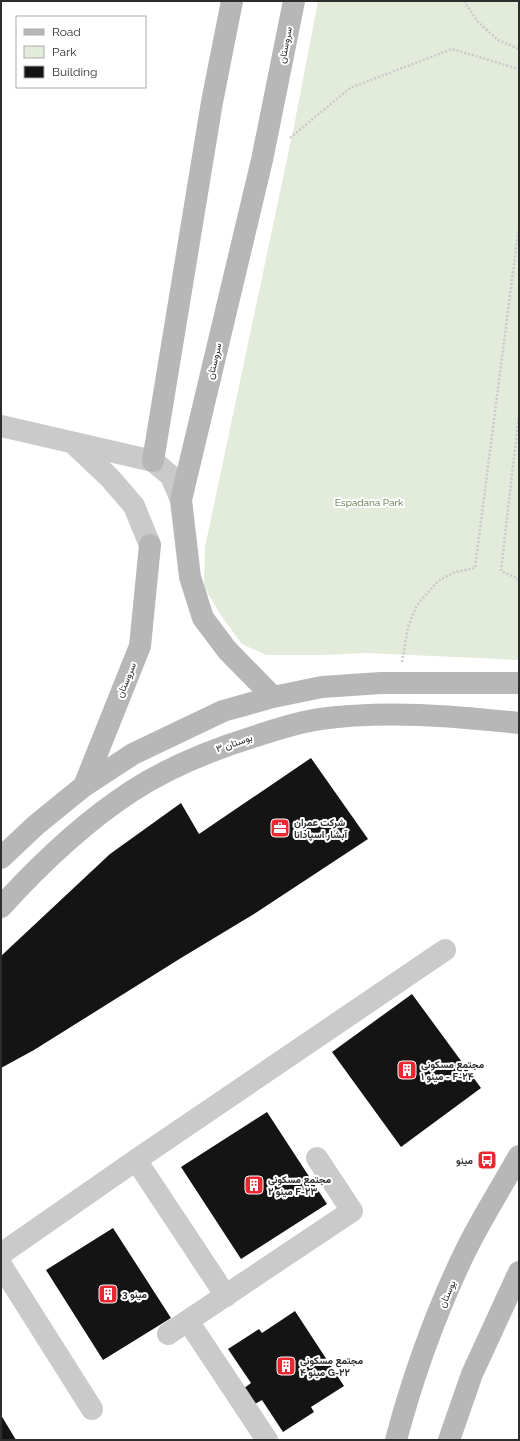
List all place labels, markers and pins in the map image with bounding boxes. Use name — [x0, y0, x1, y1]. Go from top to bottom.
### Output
office icon: شرکت عمران آبشار اسپادانا — [269, 817, 291, 839]
place label: شرکت عمران آبشار اسپادانا — [294, 817, 348, 842]
building icon: مجتمع مسکونی مینو ۱ - F-۲۴ — [396, 1059, 418, 1081]
place label: مجتمع مسکونی مینو ۱ - F-۲۴ — [421, 1059, 485, 1083]
bus stop icon: مینو — [476, 1149, 498, 1171]
place label: مینو — [456, 1155, 474, 1167]
building icon: مجتمع مسکونی مینو ۲ F-۲۳ — [243, 1174, 265, 1196]
place label: مجتمع مسکونی مینو ۲ F-۲۳ — [268, 1174, 332, 1198]
building icon: مینو 3 — [97, 1283, 119, 1305]
place label: مینو 3 — [122, 1289, 148, 1301]
building icon: مجتمع مسکونی مینو ۴ G-۲۲ — [275, 1355, 297, 1377]
place label: مجتمع مسکونی مینو ۴ G-۲۲ — [300, 1355, 364, 1379]

